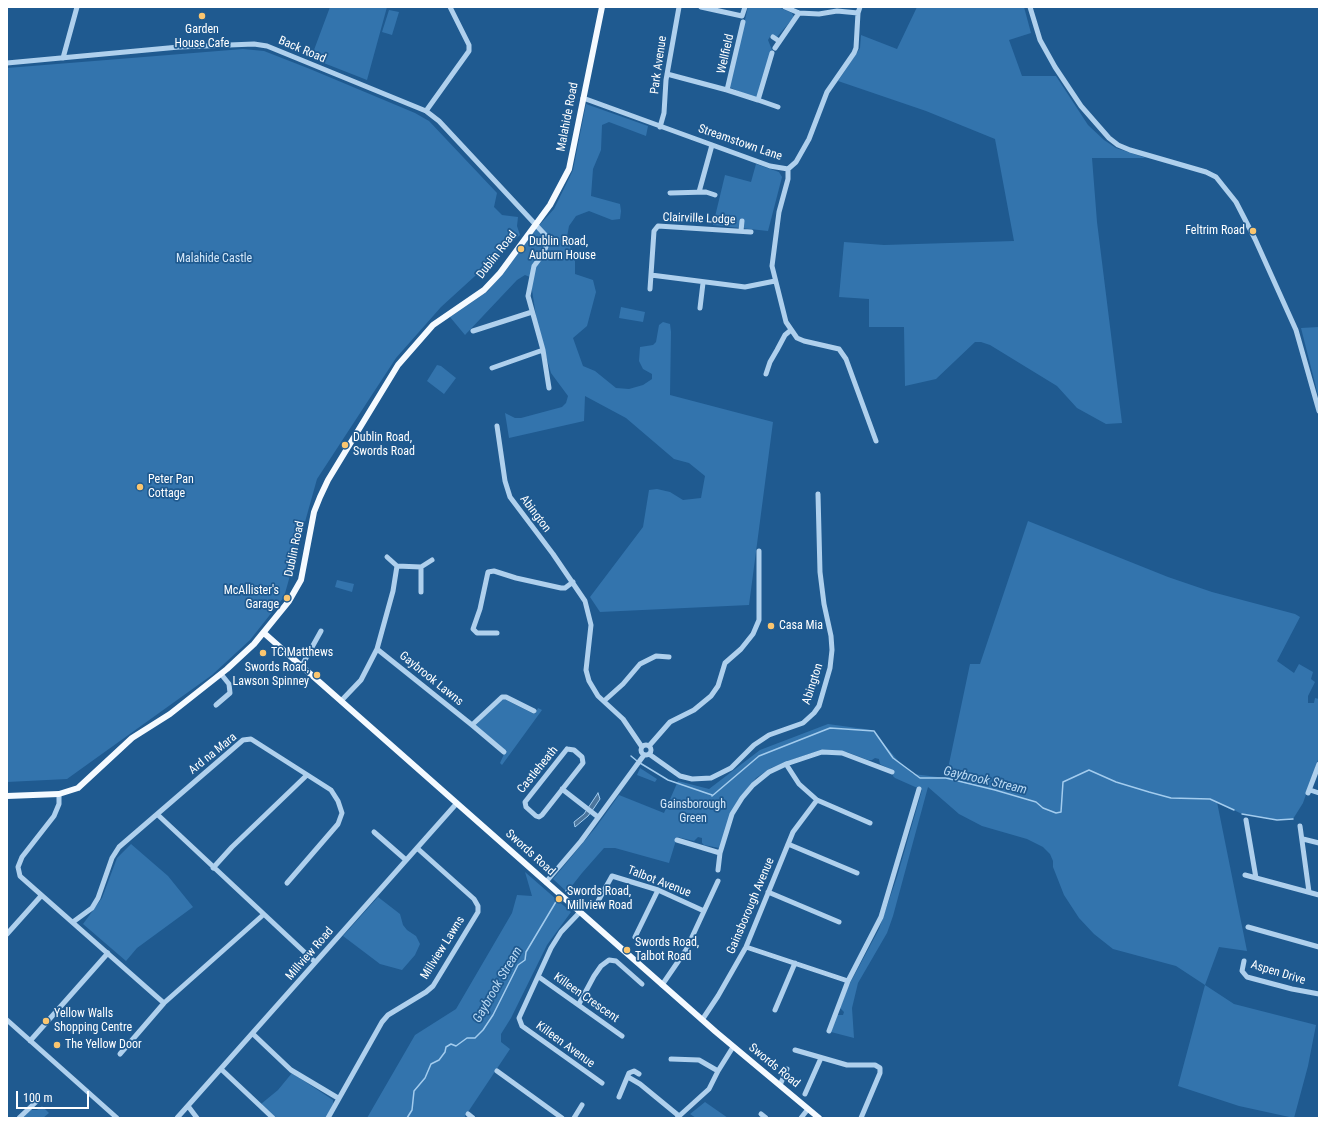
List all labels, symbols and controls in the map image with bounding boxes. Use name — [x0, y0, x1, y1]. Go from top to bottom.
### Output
marker: Garden House Cafe — [197, 11, 207, 21]
place label: Garden House Cafe — [175, 23, 229, 51]
street label: Wellfield — [714, 33, 738, 75]
street label: Back Road — [276, 34, 328, 66]
street label: Park Avenue — [648, 35, 670, 95]
street label: Malahide Road — [554, 81, 582, 153]
street label: Streamstown Lane — [696, 122, 784, 164]
street label: Clairville Lodge — [662, 211, 736, 227]
place label: Feltrim Road — [1185, 224, 1245, 238]
marker: Feltrim Road — [1248, 226, 1258, 236]
street label: Dublin Road — [474, 228, 520, 282]
place label: Dublin Road, Auburn House — [529, 235, 596, 263]
marker: Dublin Road, Auburn House — [516, 244, 526, 254]
park label: Malahide Castle — [176, 252, 252, 266]
place label: Dublin Road, Swords Road — [353, 431, 415, 459]
marker: Dublin Road, Swords Road — [340, 440, 350, 450]
place label: Peter Pan Cottage — [148, 473, 194, 501]
marker: Peter Pan Cottage — [135, 482, 145, 492]
street label: Abington — [516, 493, 554, 535]
street label: Dublin Road — [282, 520, 308, 578]
place label: McAllister's Garage — [224, 584, 279, 612]
marker: McAllister's Garage — [282, 593, 292, 603]
place label: Casa Mia — [779, 619, 823, 633]
marker: Casa Mia — [766, 621, 776, 631]
place label: TC Matthews — [271, 646, 333, 660]
marker: TC Matthews — [258, 648, 268, 658]
street label: Gaybrook Lawns — [396, 649, 466, 709]
place label: Swords Road, Lawson Spinney — [233, 661, 309, 689]
street label: Abington — [800, 662, 826, 706]
marker: Swords Road, Lawson Spinney — [312, 670, 322, 680]
street label: Ard na Mara — [186, 730, 240, 778]
street label: Castleheath — [515, 744, 561, 796]
water label: Gaybrook Stream — [942, 764, 1028, 798]
park label: Gainsborough Green — [660, 798, 726, 826]
street label: Swords Road — [502, 827, 558, 879]
street label: Gainsborough Avenue — [724, 856, 778, 956]
street label: Talbot Avenue — [625, 863, 693, 901]
place label: Swords Road, Millview Road — [567, 885, 632, 913]
marker: Swords Road, Millview Road — [554, 894, 564, 904]
street label: Millview Lawns — [418, 914, 468, 982]
street label: Millview Road — [283, 925, 337, 983]
place label: Swords Road, Talbot Road — [635, 936, 699, 964]
water label: Gaybrook Stream — [470, 944, 526, 1026]
marker: Swords Road, Talbot Road — [622, 945, 632, 955]
street label: Aspen Drive — [1249, 958, 1307, 988]
street label: Killeen Crescent — [550, 970, 622, 1026]
place label: Yellow Walls Shopping Centre — [54, 1007, 132, 1035]
marker: Yellow Walls Shopping Centre — [41, 1016, 51, 1026]
street label: Killeen Avenue — [533, 1019, 597, 1071]
place label: The Yellow Door — [65, 1038, 142, 1052]
marker: The Yellow Door — [52, 1040, 62, 1050]
street label: Swords Road — [745, 1041, 803, 1091]
scale bar — [18, 1083, 91, 1109]
text: 100 m — [23, 1091, 53, 1105]

